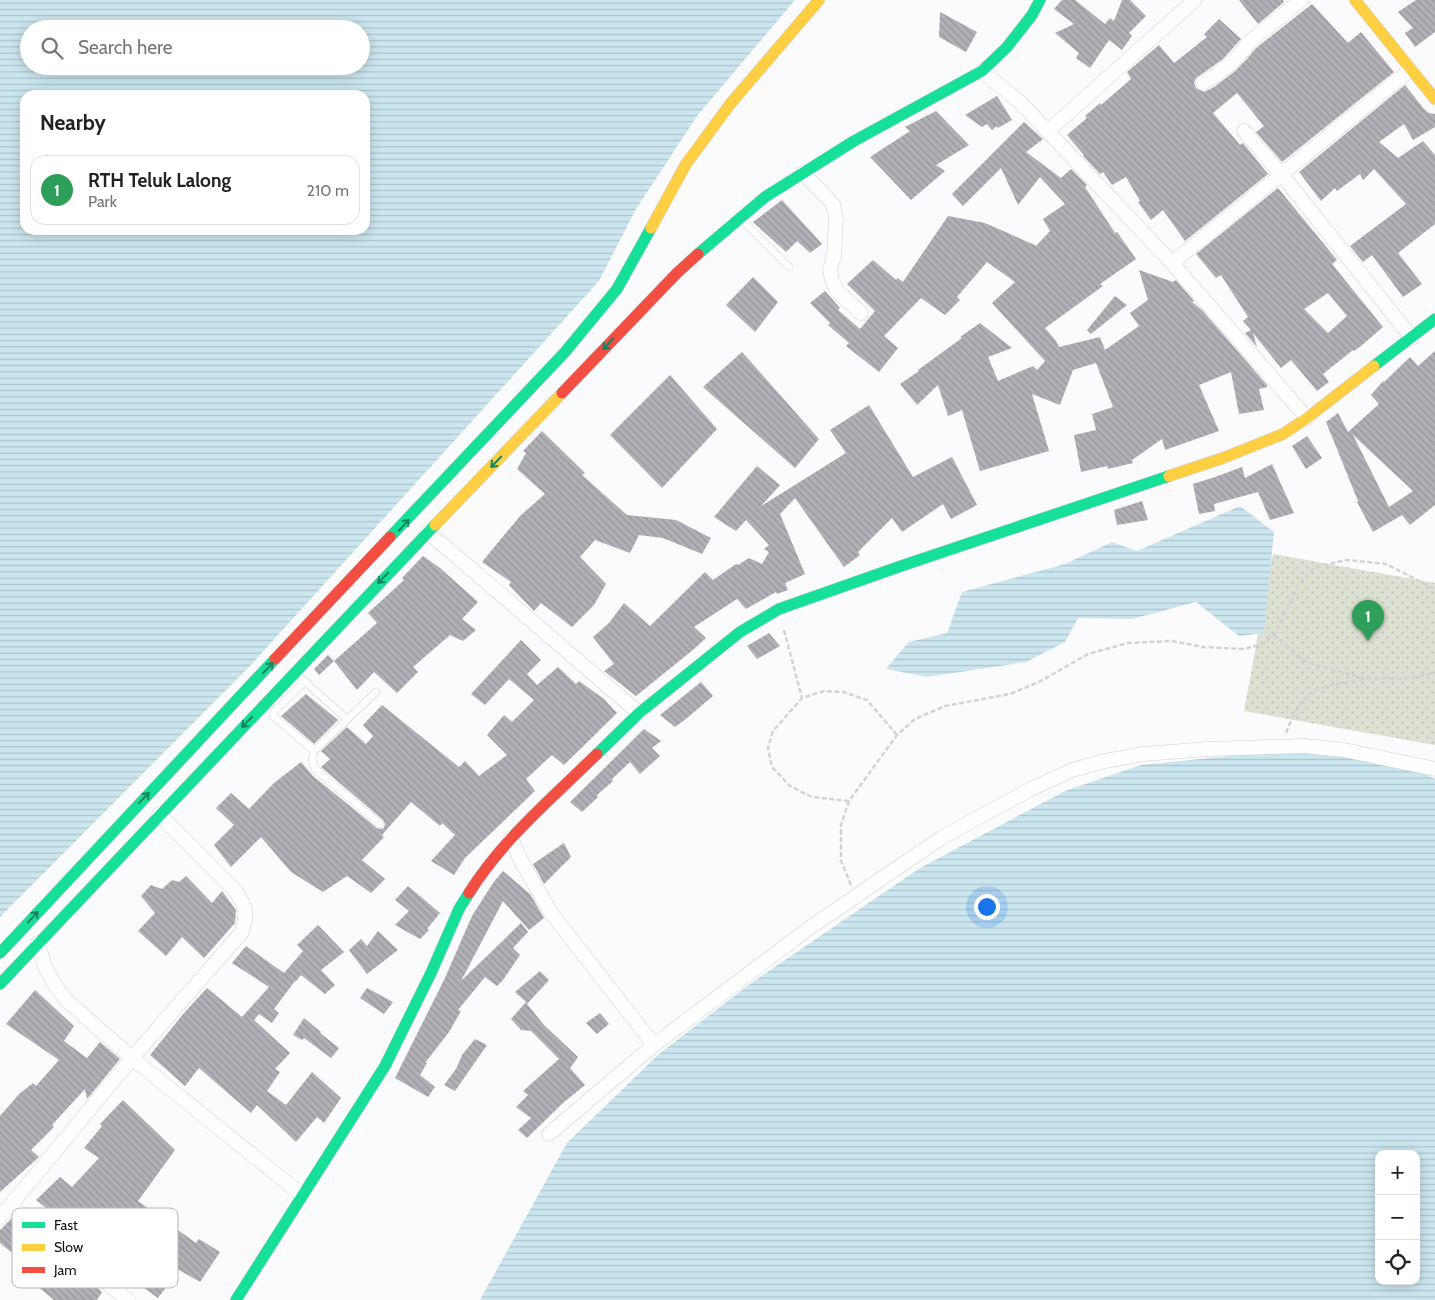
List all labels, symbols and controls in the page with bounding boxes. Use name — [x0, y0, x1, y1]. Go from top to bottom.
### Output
search box — [20, 20, 370, 75]
icon: search — [38, 34, 66, 62]
text: Search here — [78, 36, 172, 59]
text: Nearby — [40, 110, 106, 135]
text: RTH Teluk Lalong — [88, 169, 231, 192]
text: 1 — [54, 181, 60, 200]
text: 210 m — [307, 181, 349, 200]
text: Park — [88, 192, 117, 211]
one-way arrow — [603, 337, 615, 350]
one-way arrow — [490, 455, 502, 468]
one-way arrow — [398, 518, 410, 531]
one-way arrow — [377, 572, 389, 585]
pin: 1 — [1352, 600, 1384, 641]
one-way arrow — [262, 662, 274, 674]
one-way arrow — [241, 715, 253, 728]
one-way arrow — [138, 792, 150, 804]
your location — [974, 894, 1000, 920]
one-way arrow — [27, 911, 39, 924]
map controls — [1375, 1150, 1420, 1285]
button: + — [1375, 1150, 1420, 1195]
button: − — [1375, 1195, 1420, 1240]
legend — [12, 1208, 178, 1288]
text: Fast — [54, 1216, 78, 1234]
text: Slow — [54, 1238, 83, 1256]
button: locate — [1375, 1240, 1420, 1285]
text: Jam — [53, 1261, 76, 1279]

